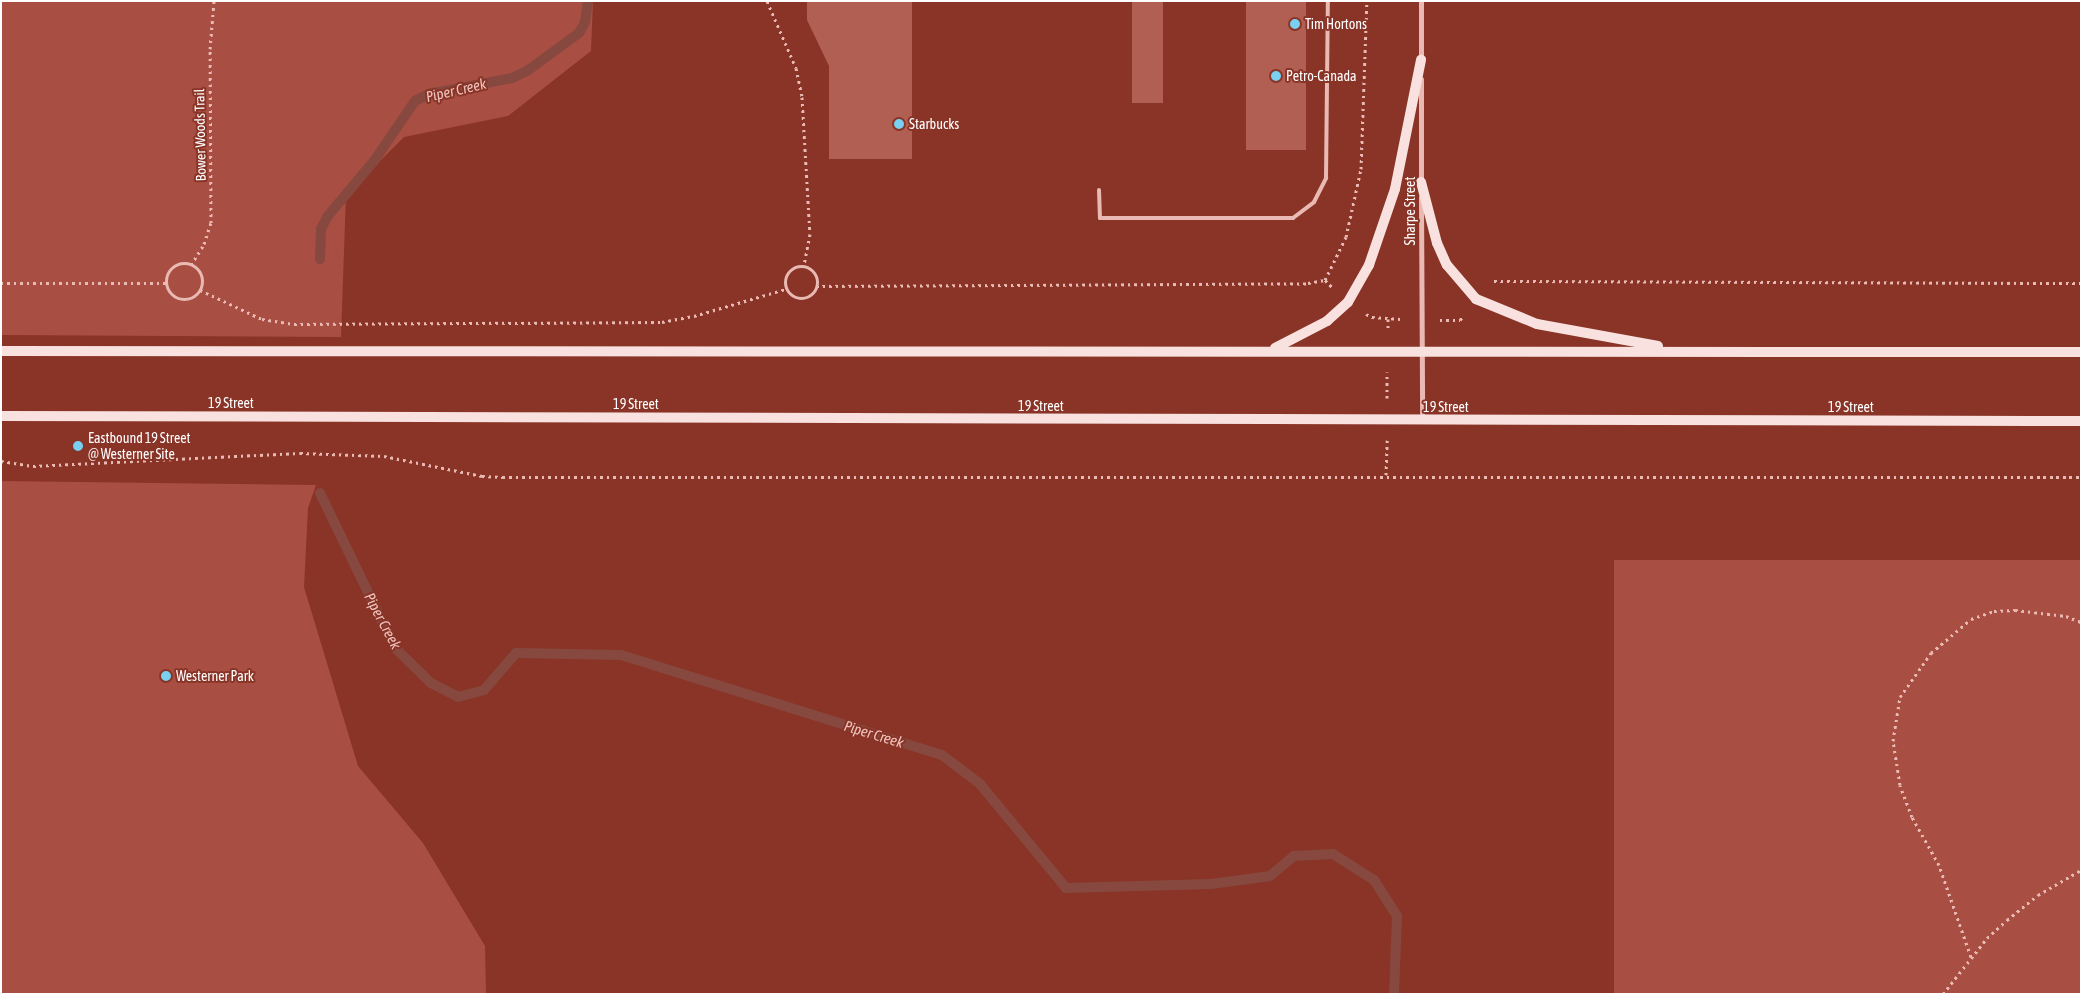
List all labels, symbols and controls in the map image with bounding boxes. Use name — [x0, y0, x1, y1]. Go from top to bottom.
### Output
place label: Tim Hortons — [1305, 16, 1367, 32]
marker: Tim Hortons — [1289, 18, 1301, 30]
place label: Petro-Canada — [1286, 68, 1357, 84]
marker: Petro-Canada — [1270, 70, 1282, 82]
water label: Piper Creek — [424, 74, 488, 106]
street label: Bower Woods Trail — [191, 89, 209, 181]
place label: Starbucks — [909, 116, 959, 132]
marker: Starbucks — [893, 118, 905, 130]
street label: Sharpe Street — [1402, 177, 1418, 245]
street label: 19 Street — [208, 395, 254, 411]
street label: 19 Street — [613, 396, 659, 412]
street label: 19 Street — [1018, 398, 1064, 414]
street label: 19 Street — [1423, 399, 1469, 415]
street label: 19 Street — [1828, 399, 1874, 415]
place label: Eastbound 19 Street @ Westerner Site — [88, 430, 191, 462]
marker: Eastbound 19 Street @ Westerner Site — [72, 440, 84, 452]
water label: Piper Creek — [361, 590, 405, 652]
place label: Westerner Park — [176, 668, 254, 684]
marker: Westerner Park — [160, 670, 172, 682]
water label: Piper Creek — [842, 716, 906, 752]

